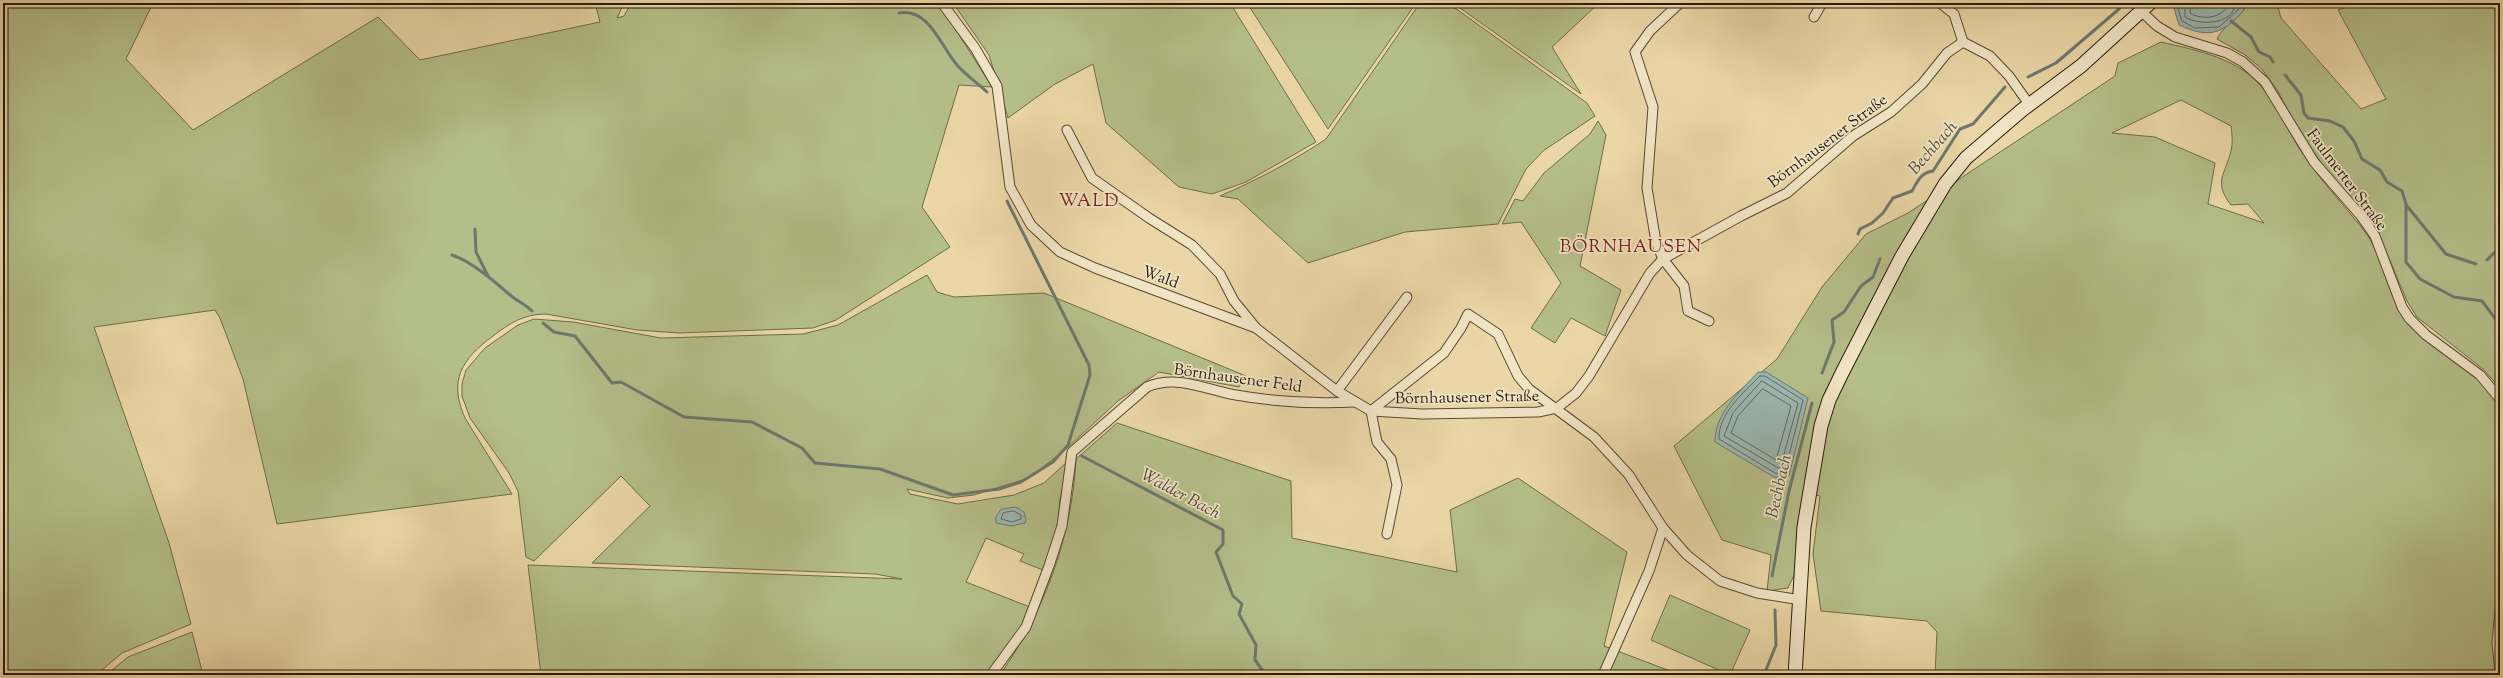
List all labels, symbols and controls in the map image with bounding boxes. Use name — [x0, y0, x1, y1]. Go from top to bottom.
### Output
street label: Börnhausener Straße — [1764, 89, 1893, 195]
water label: Bechbach — [1903, 116, 1964, 180]
street label: Faulmerter Straße — [2300, 125, 2392, 236]
district label: WALD — [1058, 189, 1120, 215]
district label: BÖRNHAUSEN — [1560, 235, 1702, 261]
street label: Wald — [1139, 261, 1182, 296]
street label: Börnhausener Feld — [1172, 359, 1303, 400]
street label: Börnhausener Straße — [1395, 386, 1539, 411]
water label: Bechbach — [1761, 452, 1799, 520]
water label: Walder Bach — [1136, 464, 1225, 526]

